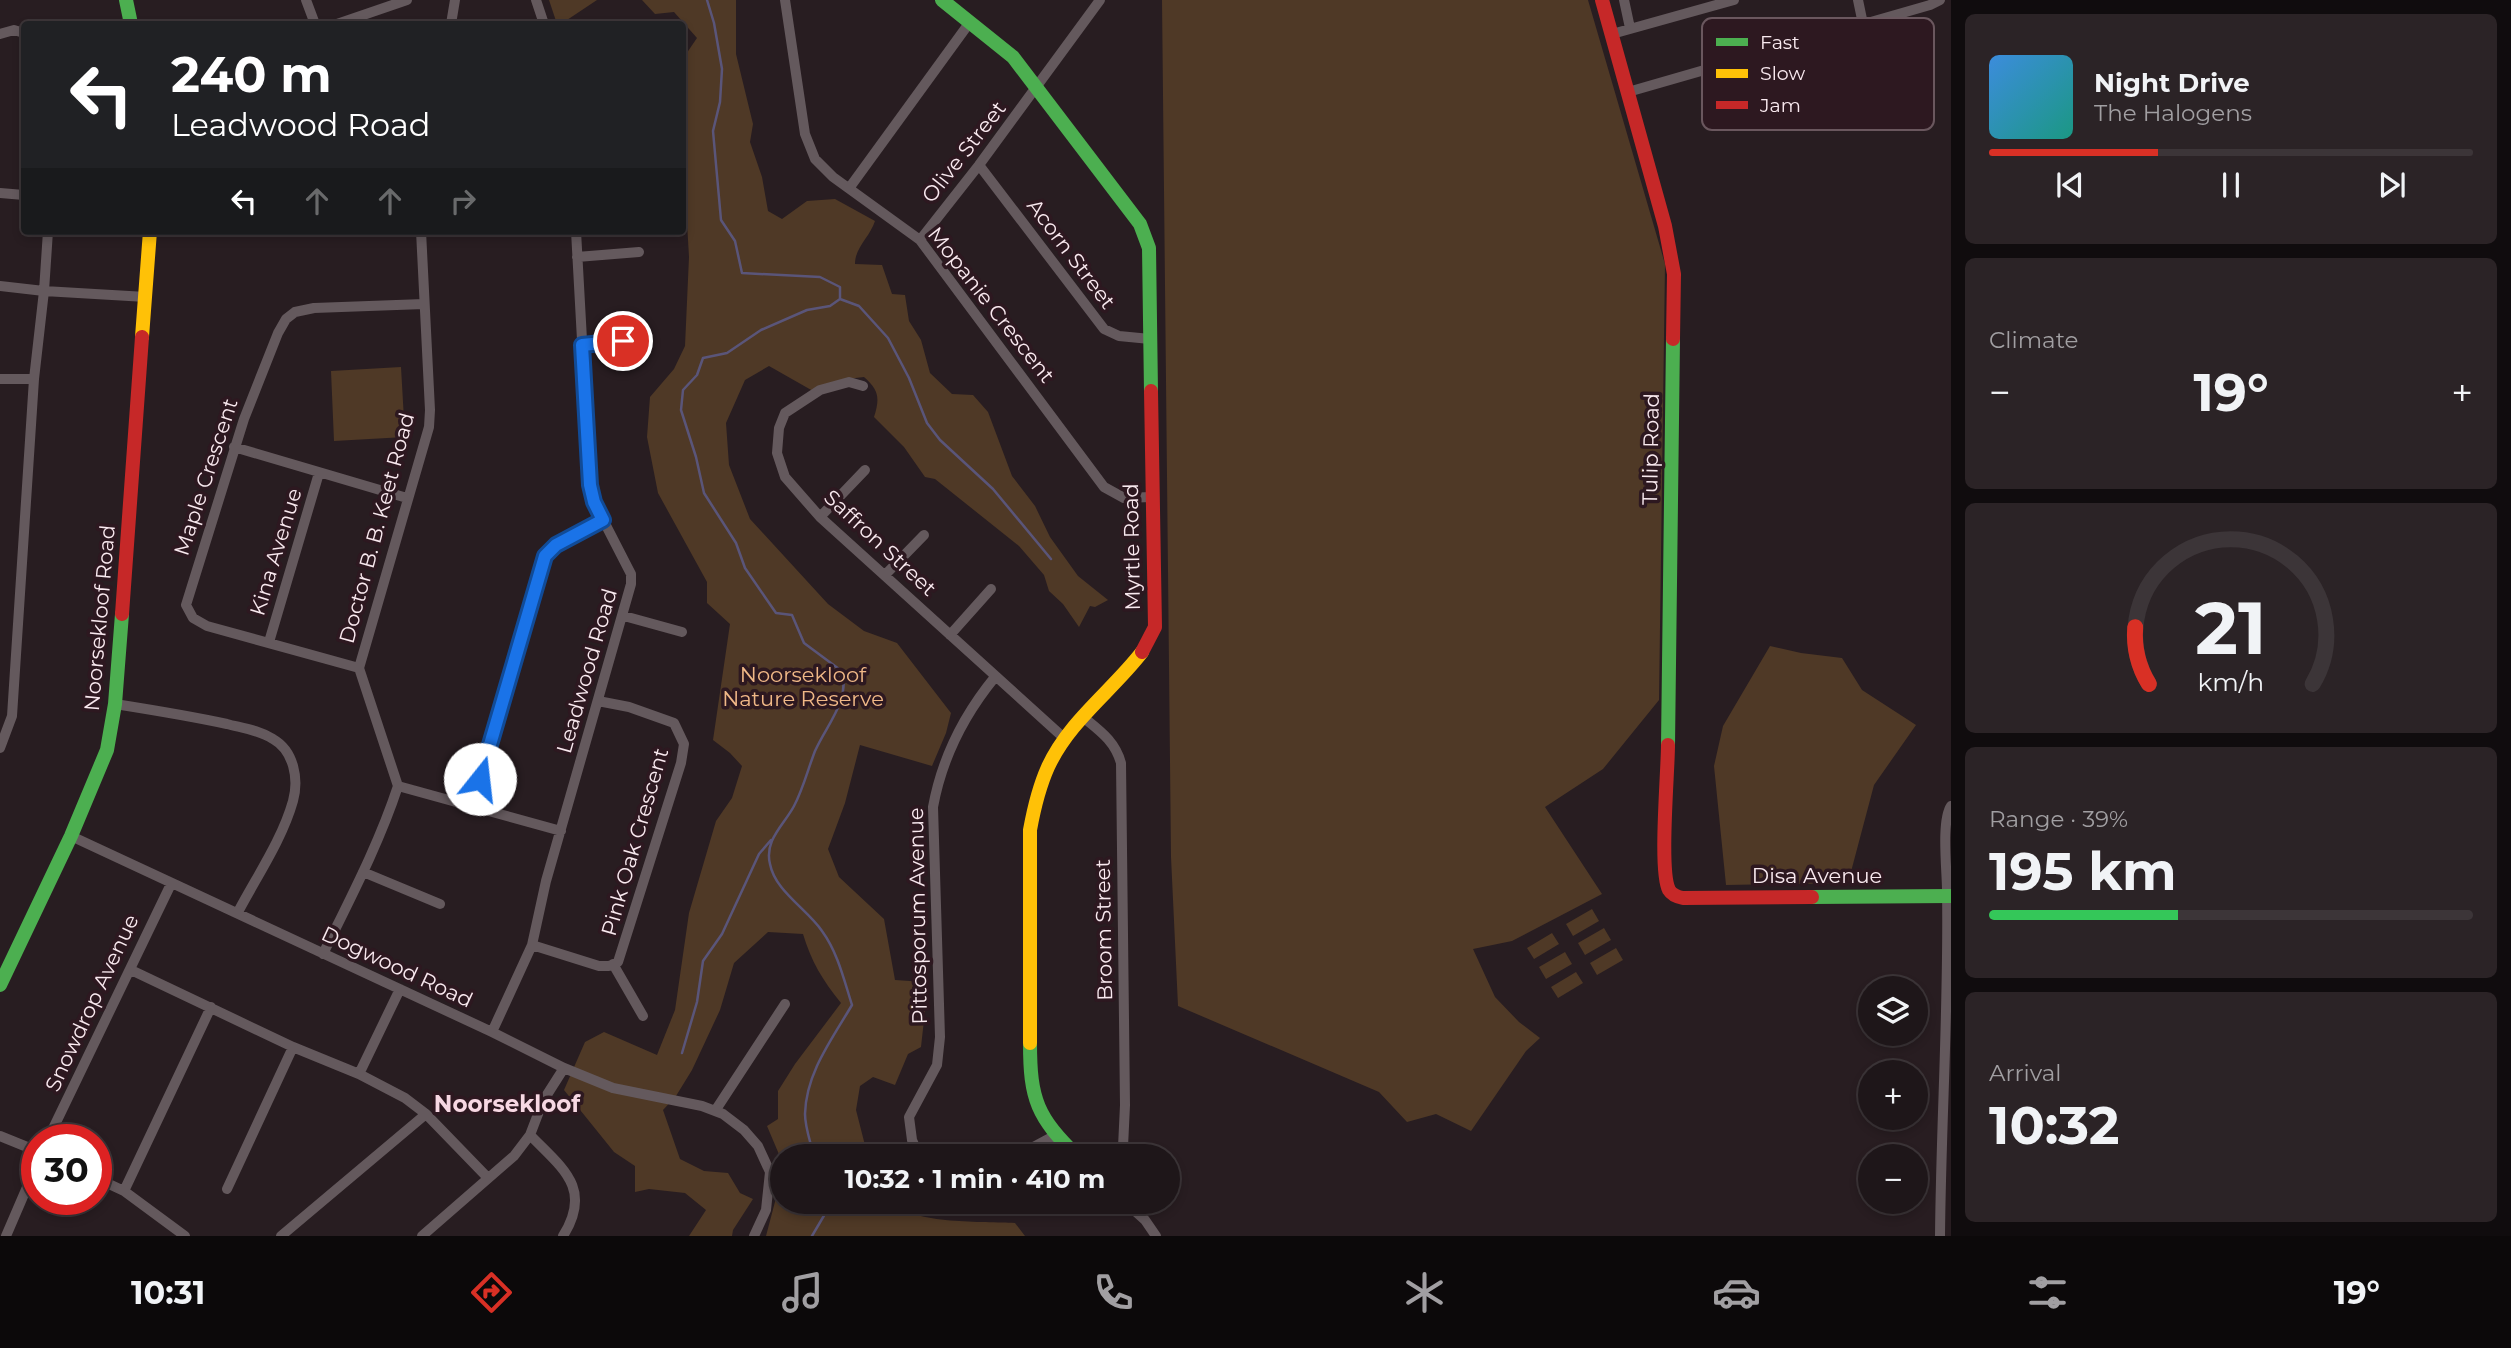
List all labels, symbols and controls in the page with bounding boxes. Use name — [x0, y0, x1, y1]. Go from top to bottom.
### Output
legend — [1702, 18, 1934, 130]
text: Fast — [1760, 31, 1800, 54]
text: 240 m — [171, 45, 332, 104]
icon: left — [56, 49, 147, 140]
text: Slow — [1760, 62, 1805, 85]
text: Night Drive — [2094, 67, 2250, 99]
text: Jam — [1759, 94, 1801, 117]
street label: Olive Street — [916, 96, 1011, 207]
text: The Halogens — [2094, 99, 2252, 127]
text: Leadwood Road — [171, 105, 431, 144]
icon: previous — [2051, 166, 2089, 204]
icon: pause — [2212, 166, 2250, 204]
icon: next — [2373, 166, 2411, 204]
icon: left — [225, 182, 263, 220]
icon: ahead — [298, 182, 336, 220]
icon: ahead — [371, 182, 409, 220]
icon: right — [444, 182, 482, 220]
street label: Acorn Street — [1022, 194, 1121, 314]
street label: Mopanie Crescent — [923, 222, 1060, 388]
pin — [593, 311, 653, 371]
icon: arrive — [604, 322, 642, 360]
text: Climate — [1989, 326, 2078, 354]
text: 19° — [2193, 361, 2269, 424]
text: − — [1989, 369, 2011, 416]
text: + — [2451, 369, 2473, 416]
street label: Tulip Road — [1637, 393, 1664, 505]
street label: Maple Crescent — [168, 395, 243, 558]
street label: Doctor B. B. Keet Road — [334, 410, 419, 646]
street label: Myrtle Road — [1118, 483, 1145, 611]
street label: Saffron Street — [819, 484, 942, 601]
street label: Kina Avenue — [244, 485, 307, 619]
street label: Noorsekloof Road — [79, 524, 120, 712]
text: 21 — [2195, 584, 2267, 672]
street label: Leadwood Road — [551, 586, 622, 756]
park label: Noorsekloof Nature Reserve — [722, 662, 884, 711]
text: km/h — [2198, 667, 2264, 697]
position arrow — [443, 742, 517, 816]
street label: Pink Oak Crescent — [596, 745, 673, 939]
text: Range · 39% — [1989, 805, 2128, 833]
street label: Pittosporum Avenue — [903, 807, 932, 1025]
text: 195 km — [1989, 840, 2177, 903]
street label: Broom Street — [1090, 859, 1117, 1001]
street label: Disa Avenue — [1752, 863, 1882, 888]
street label: Snowdrop Avenue — [40, 910, 144, 1095]
street label: Dogwood Road — [318, 921, 477, 1013]
map controls — [1858, 976, 1928, 1214]
button: layers — [1858, 976, 1928, 1046]
text: Arrival — [1989, 1059, 2062, 1087]
button: + — [1858, 1060, 1928, 1130]
district label: Noorsekloof — [434, 1090, 581, 1118]
text: 10:32 — [1989, 1094, 2120, 1157]
speed limit sign: 30 — [21, 1124, 112, 1215]
button: − — [1858, 1144, 1928, 1214]
text: 10:32 · 1 min · 410 m — [845, 1163, 1105, 1195]
icon: directions — [467, 1268, 516, 1317]
icon: music — [778, 1268, 827, 1317]
icon: phone — [1089, 1268, 1138, 1317]
icon: climate — [1400, 1268, 1449, 1317]
icon: car — [1712, 1268, 1761, 1317]
icon: filters — [2023, 1268, 2072, 1317]
text: 10:31 — [131, 1273, 205, 1312]
text: 19° — [2334, 1273, 2380, 1312]

